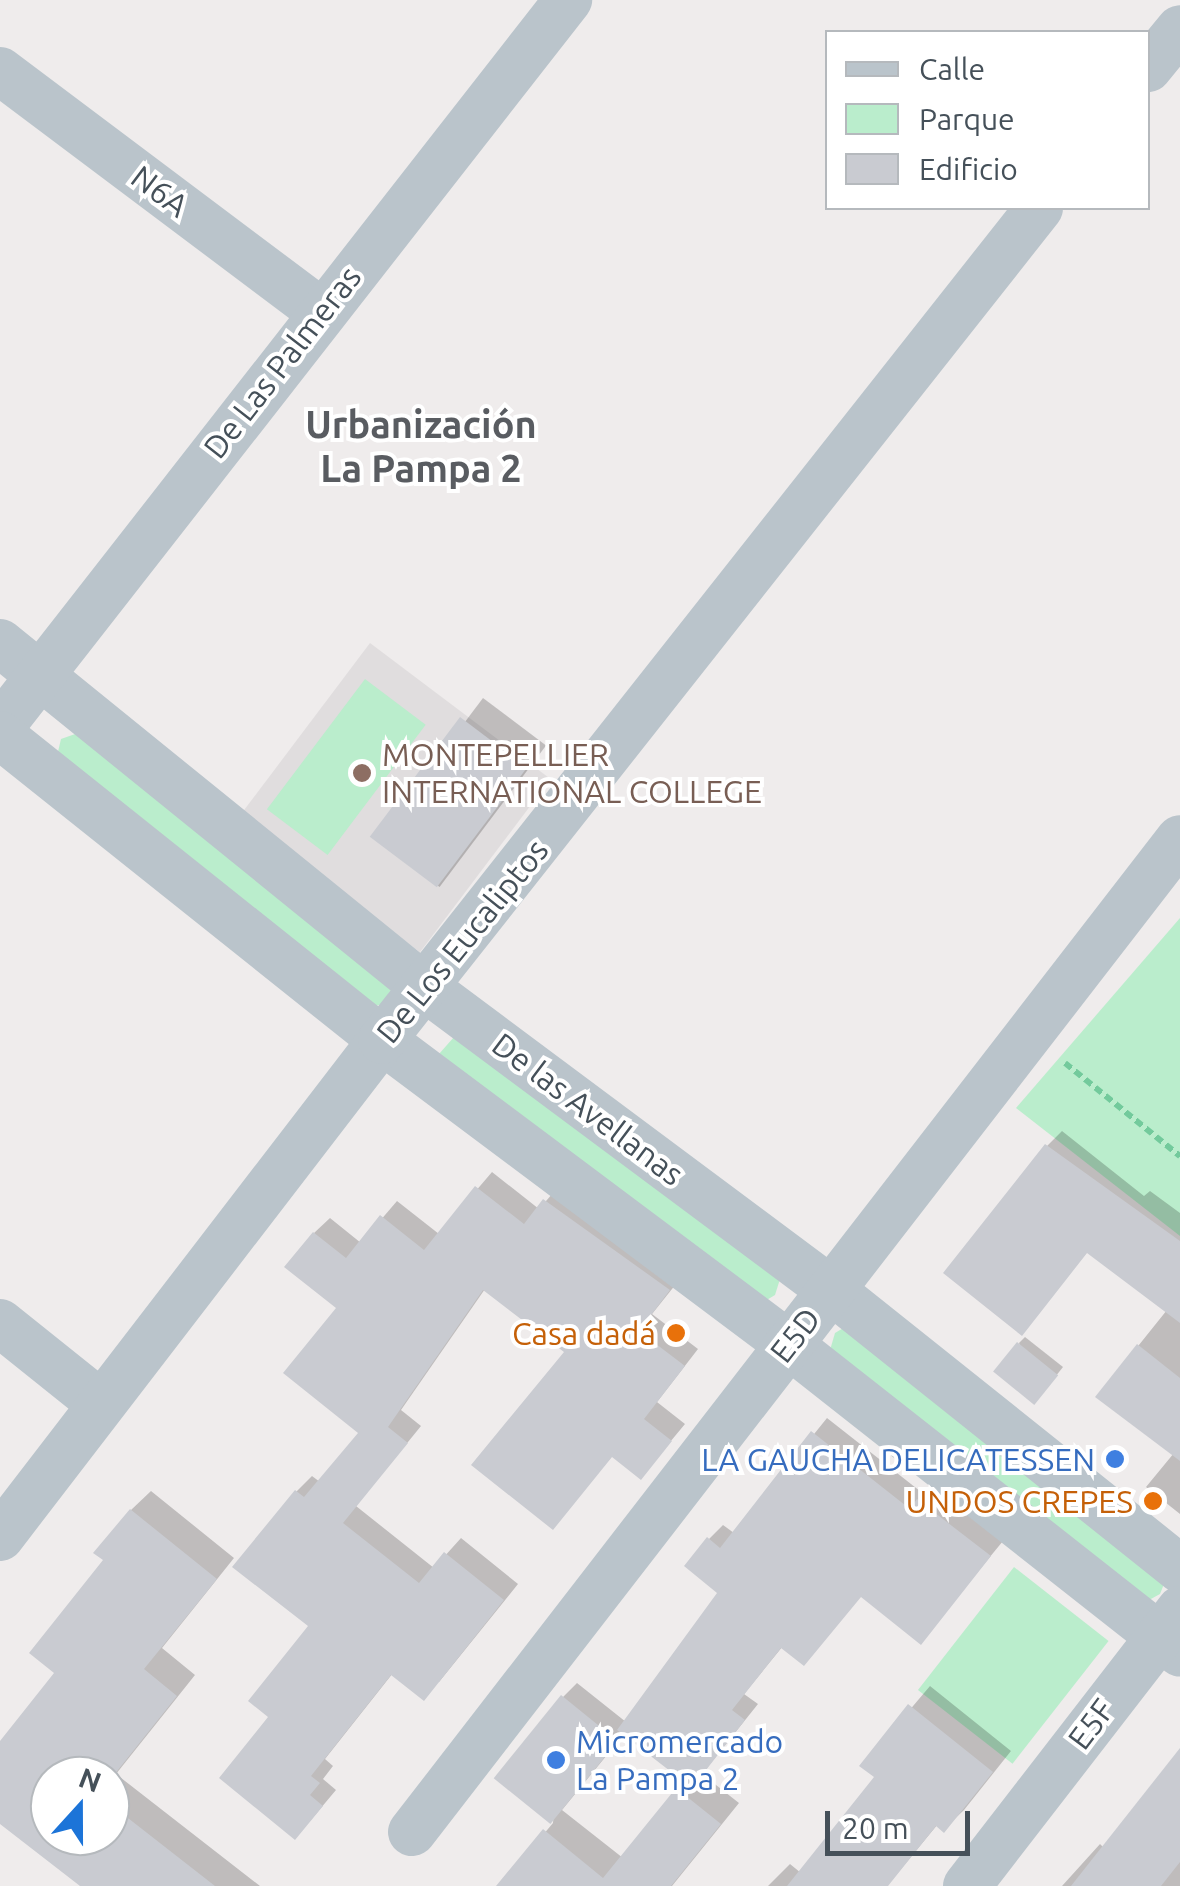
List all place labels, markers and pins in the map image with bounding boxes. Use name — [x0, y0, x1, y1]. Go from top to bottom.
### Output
place label: MONTEPELLIER INTERNATIONAL COLLEGE — [382, 736, 762, 811]
marker: MONTEPELLIER INTERNATIONAL COLLEGE — [351, 762, 373, 784]
place label: Casa dadá — [512, 1314, 656, 1352]
marker: Casa dadá — [665, 1322, 687, 1344]
place label: LA GAUCHA DELICATESSEN — [701, 1440, 1095, 1478]
marker: LA GAUCHA DELICATESSEN — [1104, 1448, 1126, 1470]
place label: UNDOS CREPES — [905, 1482, 1133, 1520]
marker: UNDOS CREPES — [1142, 1490, 1164, 1512]
place label: Micromercado La Pampa 2 — [576, 1723, 783, 1798]
marker: Micromercado La Pampa 2 — [545, 1749, 567, 1771]

